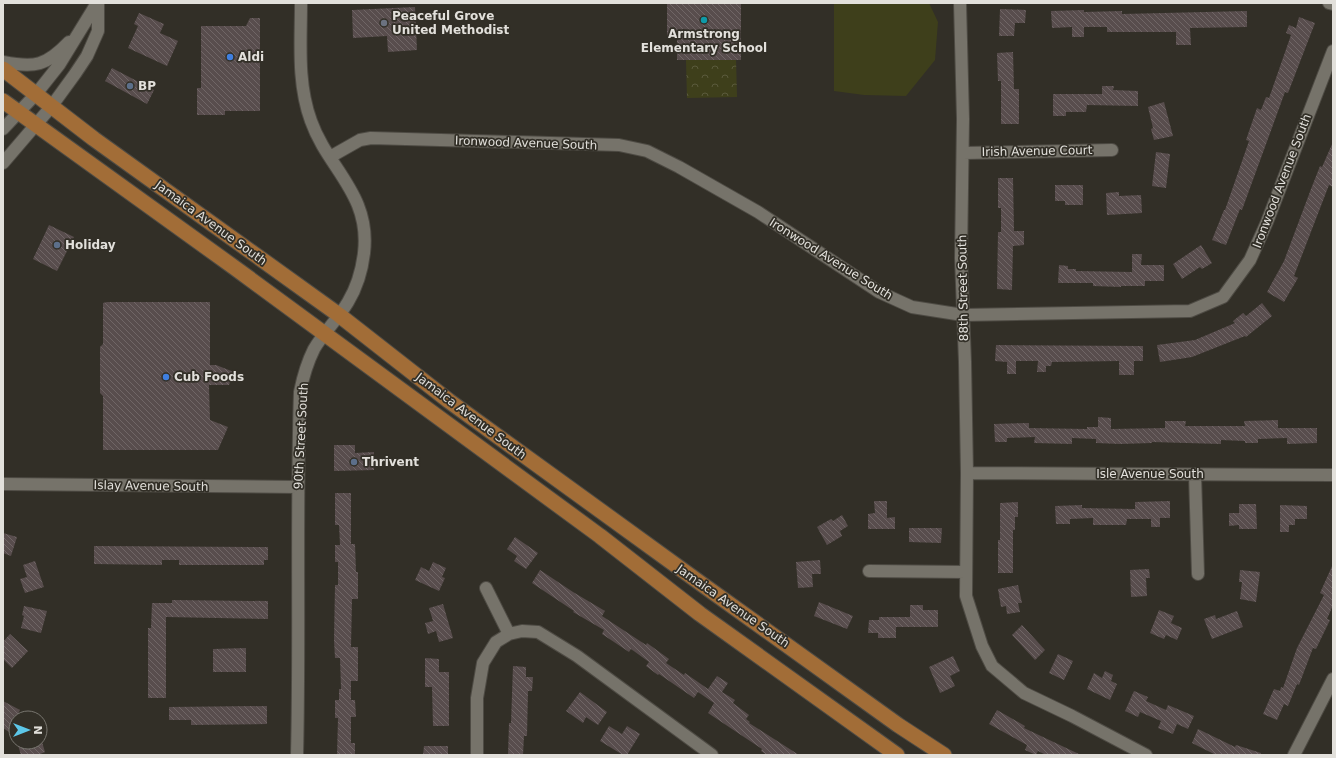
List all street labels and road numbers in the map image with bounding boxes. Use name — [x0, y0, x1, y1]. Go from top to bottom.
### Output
street label: Ironwood Avenue South — [1250, 112, 1314, 250]
street label: Ironwood Avenue South — [455, 134, 597, 152]
street label: Irish Avenue Court — [981, 143, 1093, 159]
street label: Jamaica Avenue South — [152, 177, 269, 268]
street label: Ironwood Avenue South — [767, 215, 895, 303]
street label: 88th Street South — [955, 235, 971, 341]
street label: Jamaica Avenue South — [412, 369, 529, 462]
street label: 90th Street South — [291, 382, 311, 490]
street label: Isle Avenue South — [1096, 467, 1204, 481]
street label: Islay Avenue South — [94, 478, 208, 494]
street label: Jamaica Avenue South — [673, 561, 792, 650]

